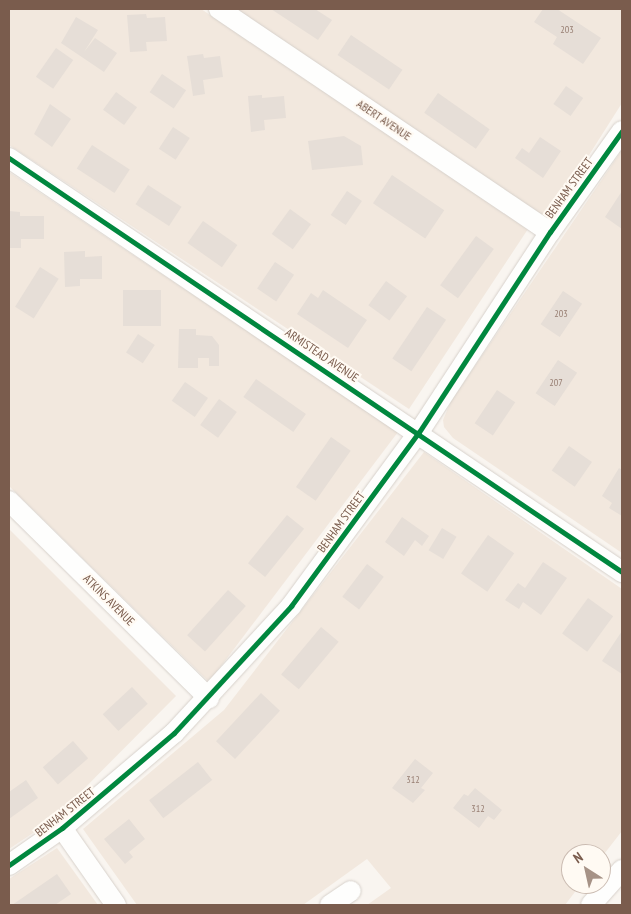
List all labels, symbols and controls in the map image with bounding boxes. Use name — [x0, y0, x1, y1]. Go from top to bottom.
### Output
house number: 203 — [560, 24, 574, 36]
street label: ABERT AVENUE — [354, 96, 414, 144]
street label: BENHAM STREET — [542, 155, 596, 221]
house number: 203 — [554, 308, 568, 320]
street label: ARMISTEAD AVENUE — [282, 325, 362, 385]
house number: 207 — [549, 377, 563, 389]
street label: BENHAM STREET — [314, 489, 368, 555]
street label: ATKINS AVENUE — [80, 571, 138, 629]
house number: 312 — [406, 774, 420, 786]
street label: BENHAM STREET — [32, 784, 98, 840]
house number: 312 — [471, 803, 485, 815]
north arrow — [561, 844, 611, 894]
text: N — [570, 848, 586, 867]

